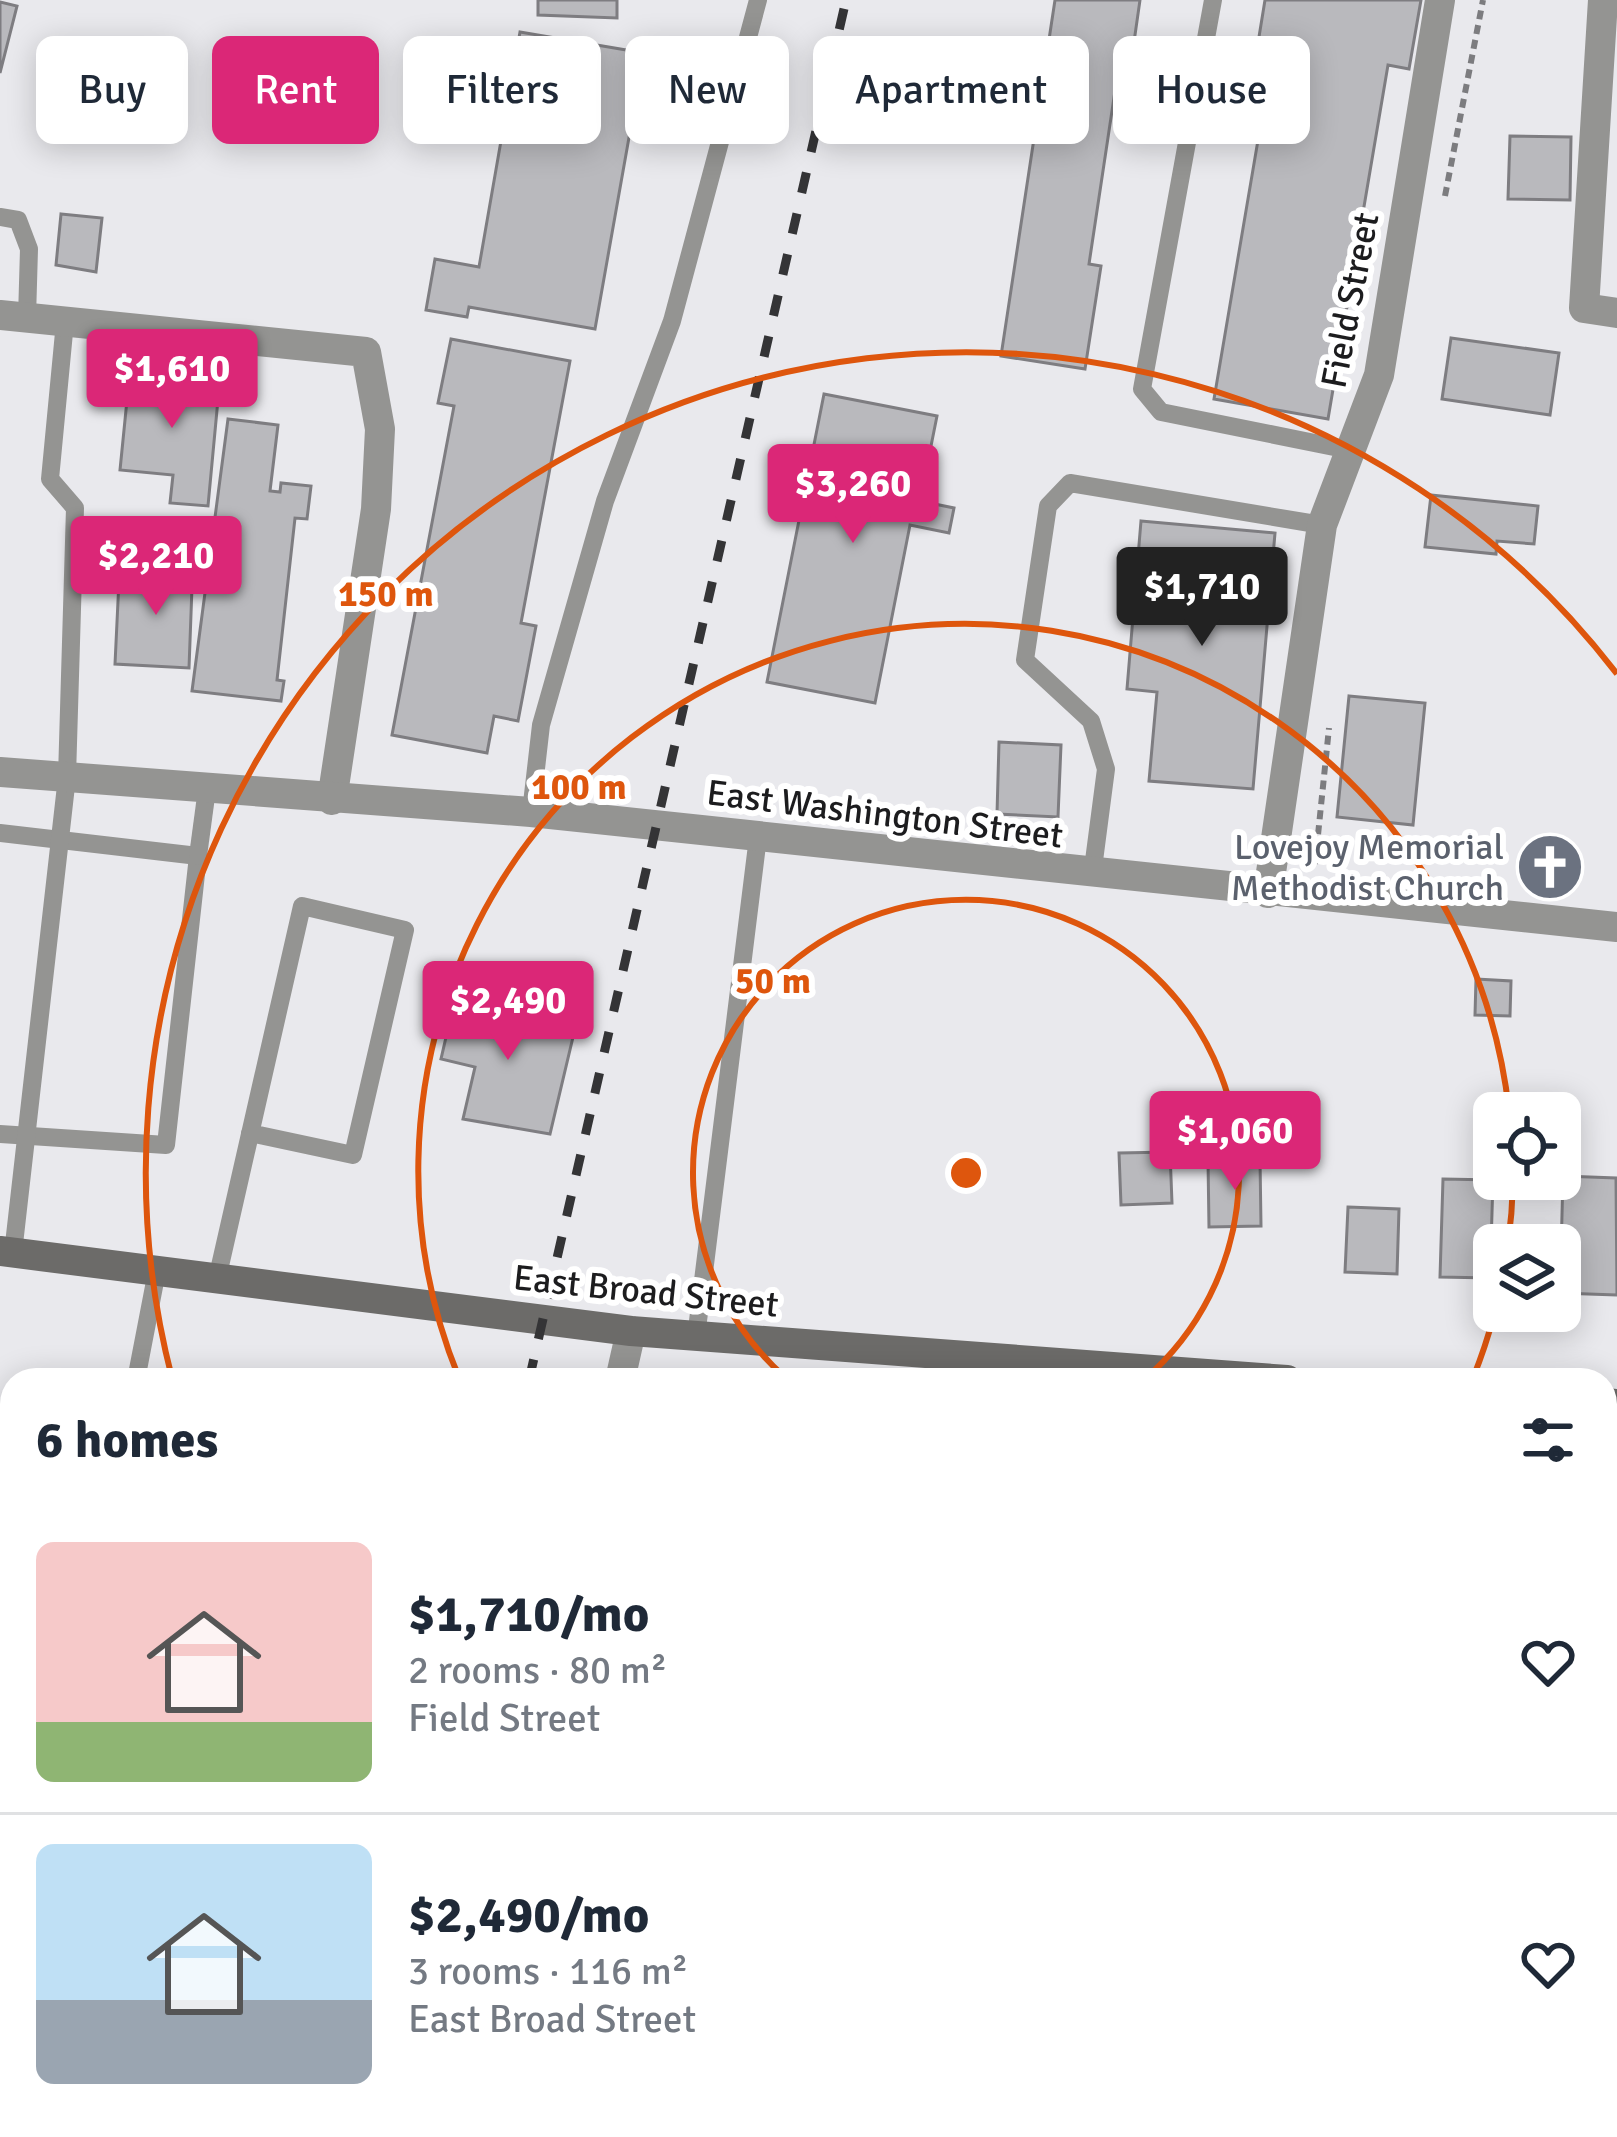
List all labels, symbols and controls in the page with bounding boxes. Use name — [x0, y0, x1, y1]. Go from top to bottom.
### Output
chip: Buy — [36, 36, 188, 144]
chip: Rent — [212, 36, 379, 144]
chip: Filters — [403, 36, 601, 144]
chip: New — [625, 36, 789, 144]
chip: Apartment — [813, 36, 1089, 144]
chip: House — [1113, 36, 1310, 144]
street label: Field Street — [1311, 209, 1390, 392]
pin: $1,610 — [74, 329, 270, 431]
text: $1,610 — [114, 344, 230, 392]
pin: $3,260 — [755, 444, 951, 546]
text: $3,260 — [795, 459, 911, 507]
pin: $2,210 — [58, 516, 254, 618]
text: $2,210 — [98, 531, 214, 579]
pin: $1,710 — [1104, 547, 1300, 649]
text: $1,710 — [1144, 562, 1260, 610]
text: 150 m — [338, 572, 434, 617]
text: 100 m — [531, 765, 627, 810]
street label: East Washington Street — [704, 770, 1065, 859]
place label: Lovejoy Memorial Methodist Church — [1231, 825, 1504, 911]
church icon: Lovejoy Memorial Methodist Church — [1515, 832, 1585, 902]
text: 50 m — [735, 959, 811, 1004]
pin: $2,490 — [410, 961, 606, 1063]
text: $2,490 — [450, 976, 566, 1024]
pin: $1,060 — [1137, 1091, 1333, 1193]
map controls — [1473, 1092, 1581, 1332]
button: locate — [1473, 1092, 1581, 1200]
text: $1,060 — [1177, 1106, 1293, 1154]
centre of rings — [945, 1152, 987, 1194]
button: layers — [1473, 1224, 1581, 1332]
street label: East Broad Street — [511, 1255, 781, 1328]
icon: filters — [1515, 1407, 1581, 1473]
text: 6 homes — [36, 1409, 218, 1472]
text: $1,710/mo — [408, 1583, 649, 1646]
icon: home — [132, 1590, 276, 1734]
icon: heart — [1515, 1629, 1581, 1695]
text: 2 rooms · 80 m² — [408, 1646, 667, 1694]
text: Field Street — [408, 1694, 601, 1742]
text: $2,490/mo — [408, 1884, 649, 1947]
icon: home — [132, 1892, 276, 2036]
icon: heart — [1515, 1931, 1581, 1997]
text: 3 rooms · 116 m² — [408, 1947, 688, 1995]
text: East Broad Street — [408, 1995, 696, 2043]

